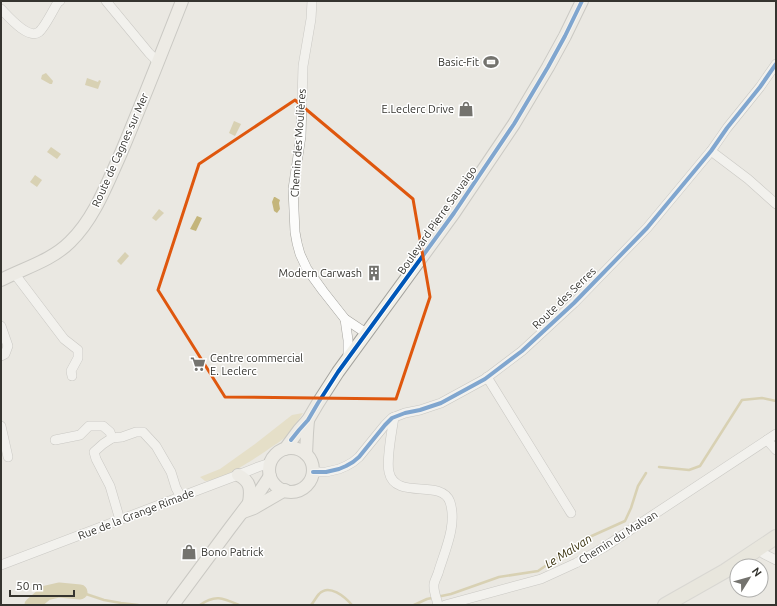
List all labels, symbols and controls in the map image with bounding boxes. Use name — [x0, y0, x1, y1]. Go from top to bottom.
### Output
sports icon: Basic-Fit — [482, 53, 500, 71]
place label: Basic-Fit — [438, 56, 480, 68]
street label: Chemin des Moulières — [288, 88, 308, 198]
street label: Route de Cagnes sur Mer — [89, 90, 151, 209]
shop icon: E.Leclerc Drive — [457, 100, 475, 118]
place label: E.Leclerc Drive — [381, 103, 454, 115]
street label: Boulevard Pierre Sauvaigo — [395, 164, 479, 276]
building icon: Modern Carwash — [365, 264, 383, 282]
street label: Route des Serres — [530, 265, 598, 331]
place label: Modern Carwash — [278, 267, 362, 279]
place label: Centre commercial E. Leclerc — [210, 352, 303, 377]
supermarket icon: Centre commercial E. Leclerc — [189, 355, 207, 373]
street label: Rue de la Grange Rimade — [76, 486, 196, 542]
street label: Chemin du Malvan — [576, 508, 660, 566]
water label: Le Malvan — [542, 531, 594, 571]
shop icon: Bono Patrick — [180, 543, 198, 561]
place label: Bono Patrick — [201, 546, 264, 558]
north arrow — [729, 558, 769, 598]
text: N — [750, 565, 764, 579]
scale bar — [10, 572, 74, 598]
text: 50 m — [16, 579, 43, 592]

